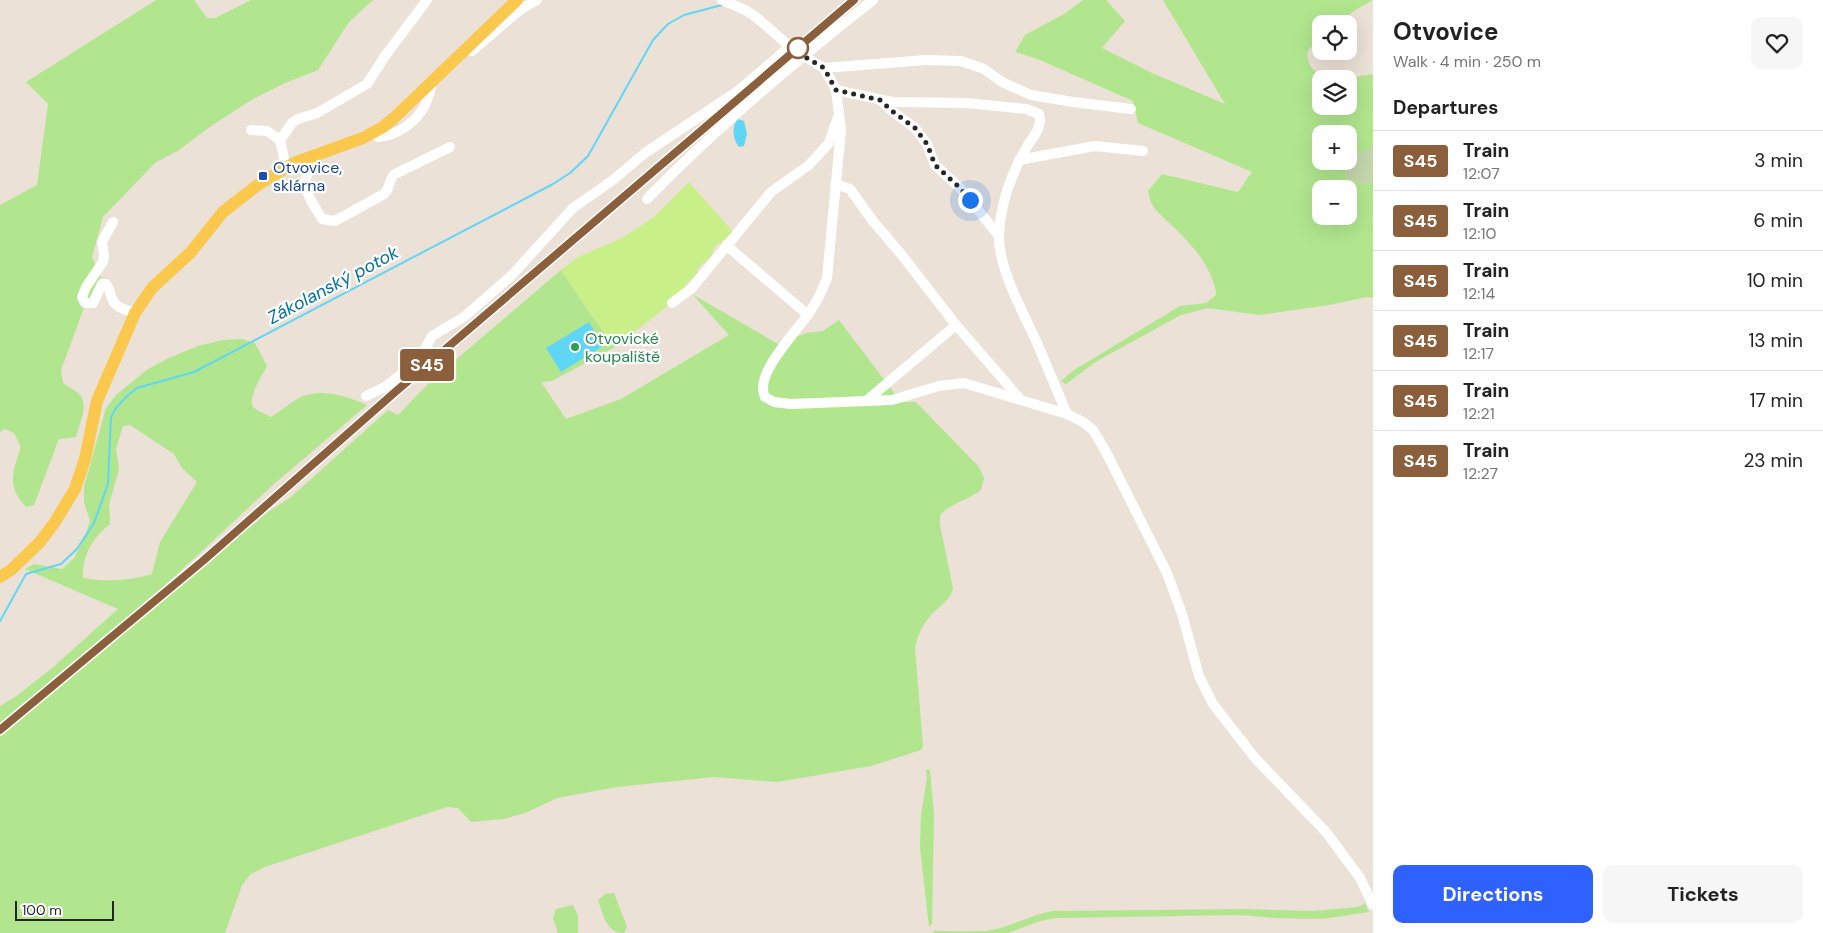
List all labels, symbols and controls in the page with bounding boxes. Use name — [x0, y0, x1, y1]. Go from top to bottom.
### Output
map controls — [1312, 15, 1357, 225]
button: locate — [1312, 15, 1357, 60]
text: Otvovice — [1393, 16, 1498, 47]
button: heart — [1751, 17, 1803, 69]
unlabelled marker — [787, 37, 809, 59]
text: Walk · 4 min · 250 m — [1393, 51, 1541, 72]
button: layers — [1312, 70, 1357, 115]
text: Departures — [1393, 95, 1498, 120]
button: + — [1312, 125, 1357, 170]
text: Train — [1463, 138, 1509, 163]
text: 3 min — [1754, 148, 1803, 173]
text: S45 — [1404, 149, 1437, 173]
place label: Otvovice, sklárna — [273, 157, 342, 196]
text: 12:07 — [1463, 163, 1500, 184]
marker: Otvovice, sklárna — [257, 170, 269, 182]
button: − — [1312, 180, 1357, 225]
your location — [958, 188, 983, 213]
text: Train — [1463, 198, 1509, 223]
text: 6 min — [1754, 208, 1803, 233]
text: S45 — [1404, 209, 1437, 233]
text: 12:10 — [1463, 223, 1496, 244]
water label: Zákolanský potok — [263, 240, 403, 330]
text: Train — [1463, 258, 1509, 283]
text: 10 min — [1747, 268, 1803, 293]
text: S45 — [1404, 269, 1437, 293]
text: 12:14 — [1463, 283, 1495, 304]
text: Train — [1463, 318, 1509, 343]
place label: Otvovické koupaliště — [585, 328, 660, 367]
text: 13 min — [1748, 328, 1803, 353]
text: S45 — [1404, 329, 1437, 353]
marker: Otvovické koupaliště — [569, 341, 581, 353]
text: 12:17 — [1463, 343, 1494, 364]
line badge: S45 — [398, 349, 456, 381]
text: S45 — [410, 353, 444, 377]
text: Train — [1463, 378, 1509, 403]
text: 17 min — [1749, 388, 1803, 413]
text: S45 — [1404, 389, 1437, 413]
text: 12:21 — [1463, 403, 1495, 424]
text: Train — [1463, 438, 1509, 463]
text: 23 min — [1743, 448, 1803, 473]
text: S45 — [1404, 449, 1437, 473]
text: 12:27 — [1463, 463, 1498, 484]
button: Directions — [1393, 865, 1593, 923]
button: Tickets — [1603, 865, 1803, 923]
scale bar — [15, 898, 114, 921]
text: 100 m — [22, 901, 62, 919]

